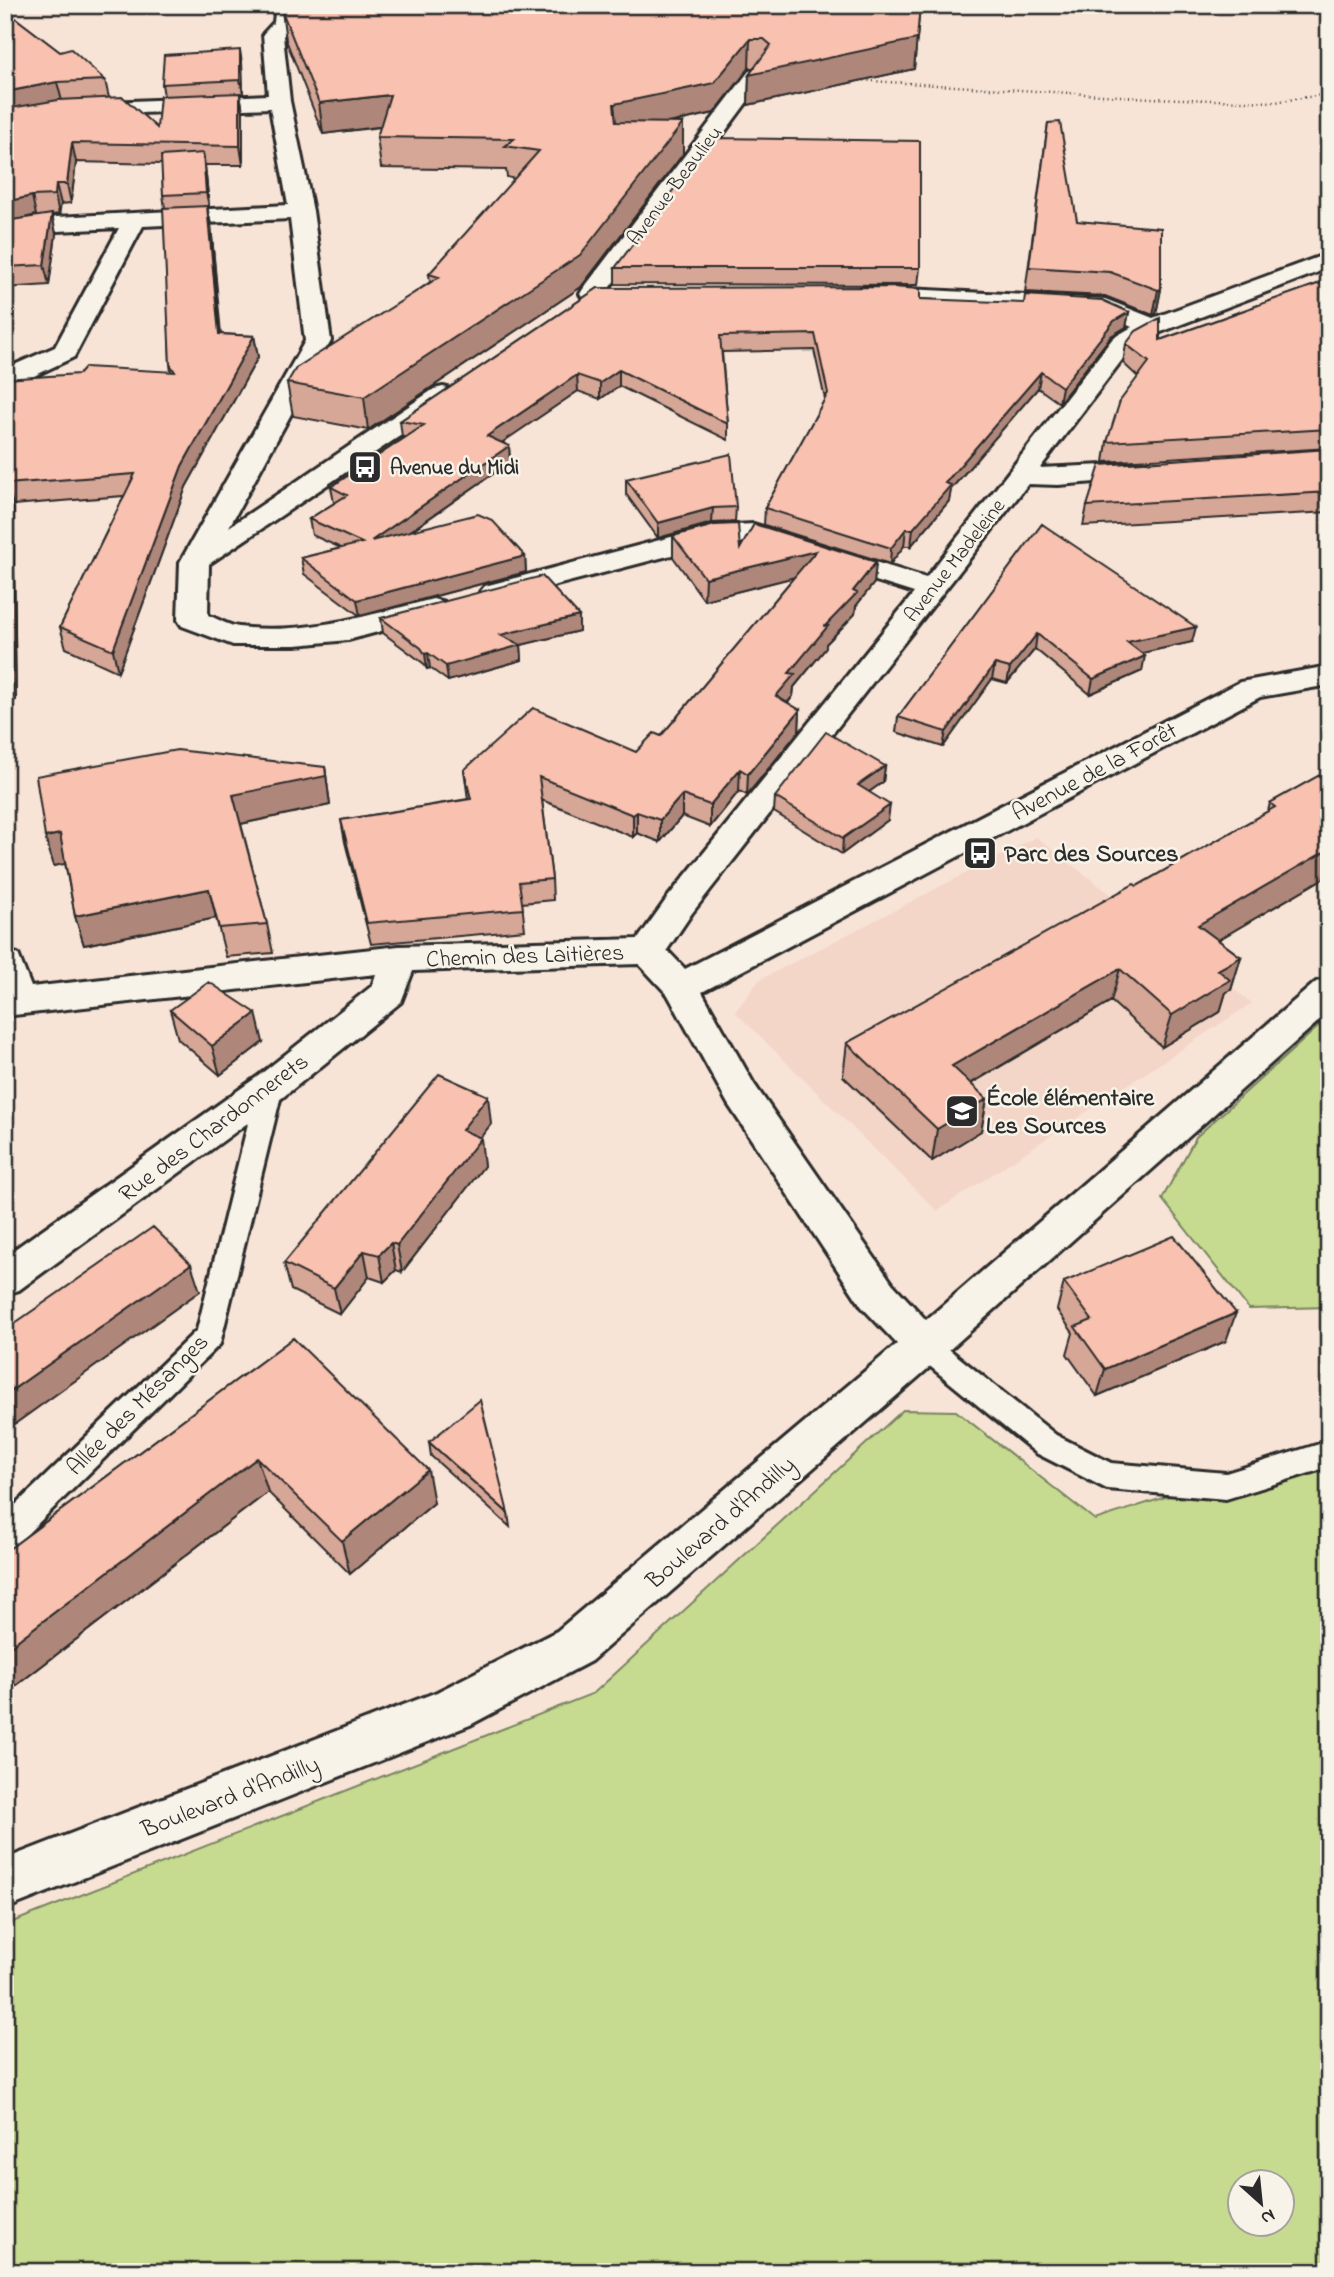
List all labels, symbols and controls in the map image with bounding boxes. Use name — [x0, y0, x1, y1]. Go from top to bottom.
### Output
street label: Avenue Beaulieu — [620, 120, 731, 253]
bus stop icon: Avenue du Midi — [346, 448, 384, 486]
place label: Avenue du Midi — [390, 454, 519, 484]
street label: Avenue Madeleine — [898, 493, 1014, 629]
street label: Avenue de la Forêt — [1006, 715, 1184, 832]
bus stop icon: Parc des Sources — [961, 834, 999, 872]
place label: Parc des Sources — [1004, 838, 1179, 873]
street label: Chemin des Laitières — [425, 937, 625, 978]
street label: Rue des Chardonnerets — [112, 1046, 317, 1212]
place label: École élémentaire Les Sources — [986, 1082, 1155, 1145]
school or university icon: École élémentaire Les Sources — [943, 1092, 981, 1130]
street label: Allée des Mésanges — [60, 1327, 218, 1485]
street label: Boulevard d'Andilly — [638, 1449, 805, 1600]
street label: Boulevard d'Andilly — [136, 1748, 325, 1850]
north arrow — [1226, 2168, 1296, 2238]
text: N — [1256, 2201, 1279, 2231]

